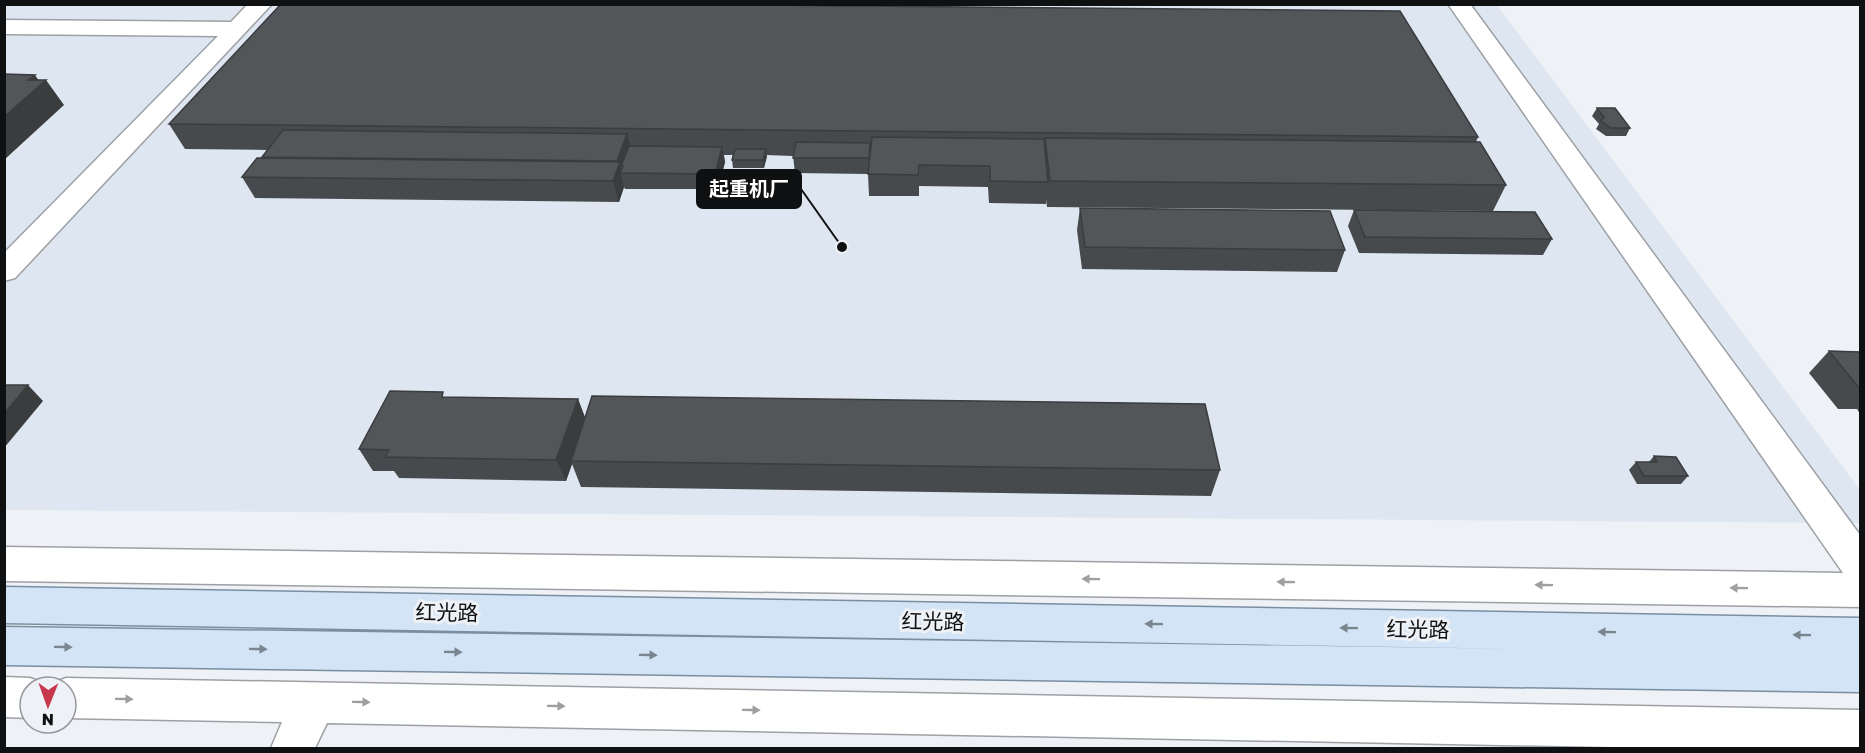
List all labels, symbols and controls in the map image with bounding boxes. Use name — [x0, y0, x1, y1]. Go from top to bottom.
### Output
callout: 起重机厂 — [697, 170, 801, 208]
text: 起重机厂 — [709, 176, 789, 200]
one-way arrow — [1082, 574, 1101, 584]
one-way arrow — [1277, 577, 1296, 587]
one-way arrow — [1535, 581, 1554, 590]
one-way arrow — [1730, 583, 1749, 593]
street label: 红光路 — [415, 598, 479, 626]
street label: 红光路 — [901, 607, 965, 635]
street label: 红光路 — [1386, 615, 1450, 643]
one-way arrow — [1145, 619, 1164, 629]
one-way arrow — [1340, 623, 1359, 632]
one-way arrow — [1598, 627, 1617, 637]
one-way arrow — [1793, 630, 1812, 640]
one-way arrow — [53, 642, 72, 651]
one-way arrow — [248, 645, 267, 654]
one-way arrow — [443, 647, 462, 657]
one-way arrow — [638, 650, 657, 660]
north arrow — [18, 675, 78, 735]
one-way arrow — [115, 694, 134, 704]
one-way arrow — [352, 697, 371, 707]
one-way arrow — [547, 701, 566, 711]
one-way arrow — [742, 705, 761, 714]
text: N — [41, 710, 54, 730]

